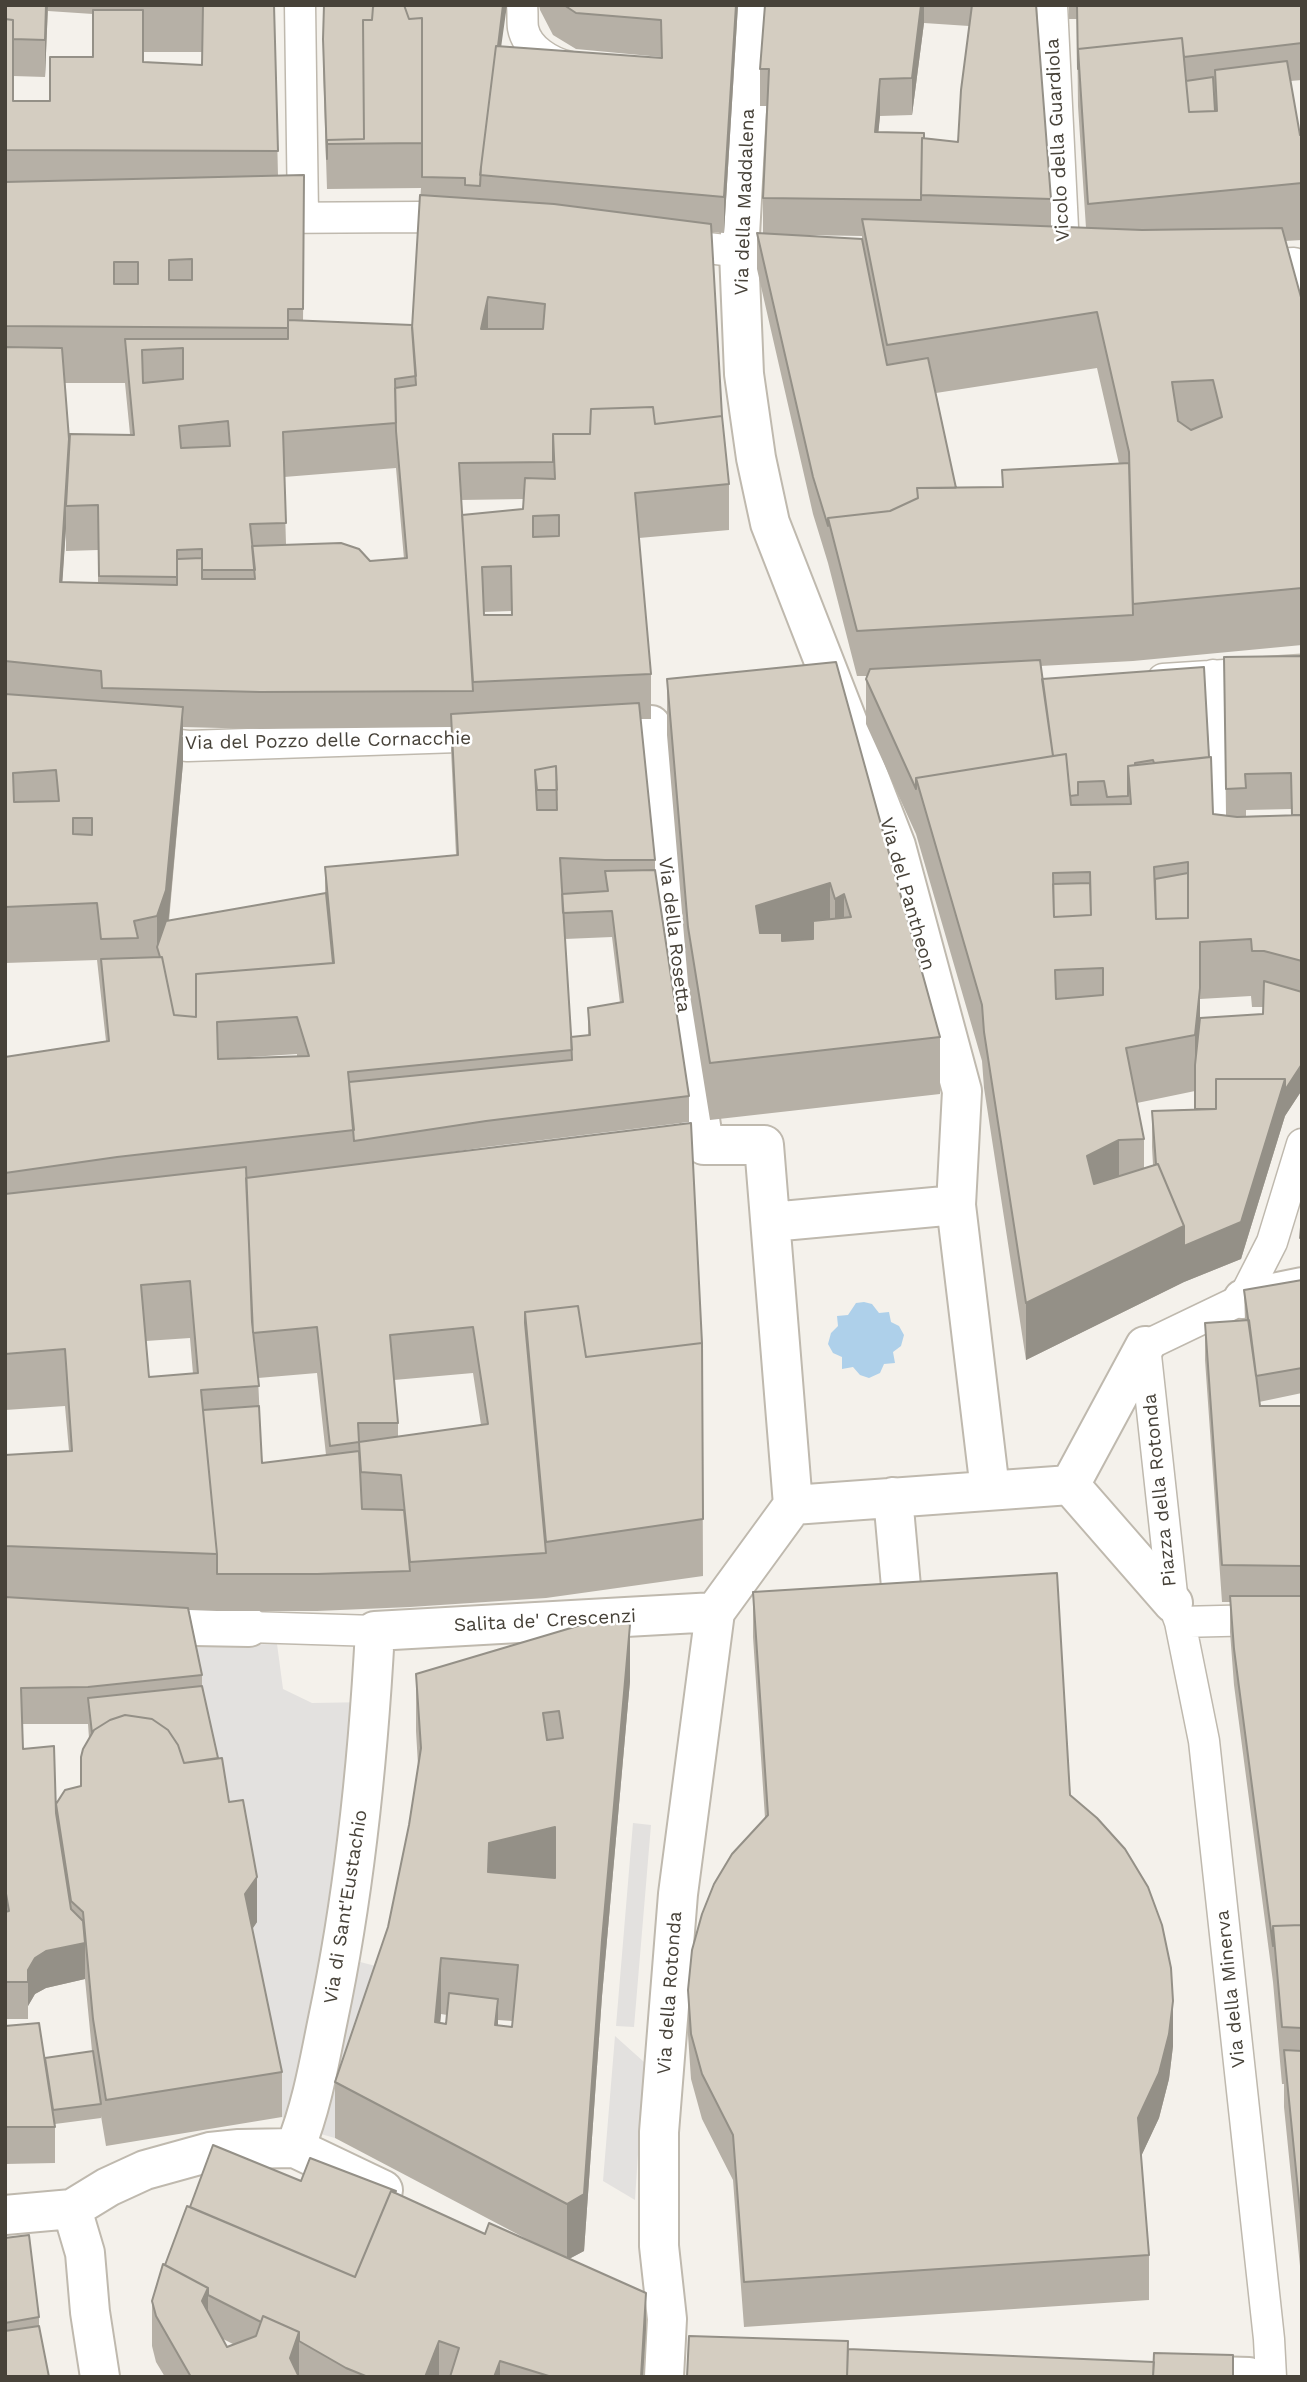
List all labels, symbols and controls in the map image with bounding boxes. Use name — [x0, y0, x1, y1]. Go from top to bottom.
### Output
street label: Vicolo della Guardiola — [1041, 38, 1075, 242]
street label: Via della Maddalena — [730, 108, 760, 296]
street label: Via del Pozzo delle Cornacchie — [185, 727, 471, 755]
street label: Via del Pantheon — [874, 815, 940, 973]
street label: Via della Rosetta — [653, 856, 695, 1014]
street label: Piazza della Rotonda — [1139, 1392, 1181, 1588]
street label: Salita de' Crescenzi — [453, 1605, 637, 1637]
street label: Via di Sant'Eustachio — [319, 1808, 373, 2006]
street label: Via della Minerva — [1211, 1909, 1251, 2069]
street label: Via della Rotonda — [653, 1911, 687, 2075]

